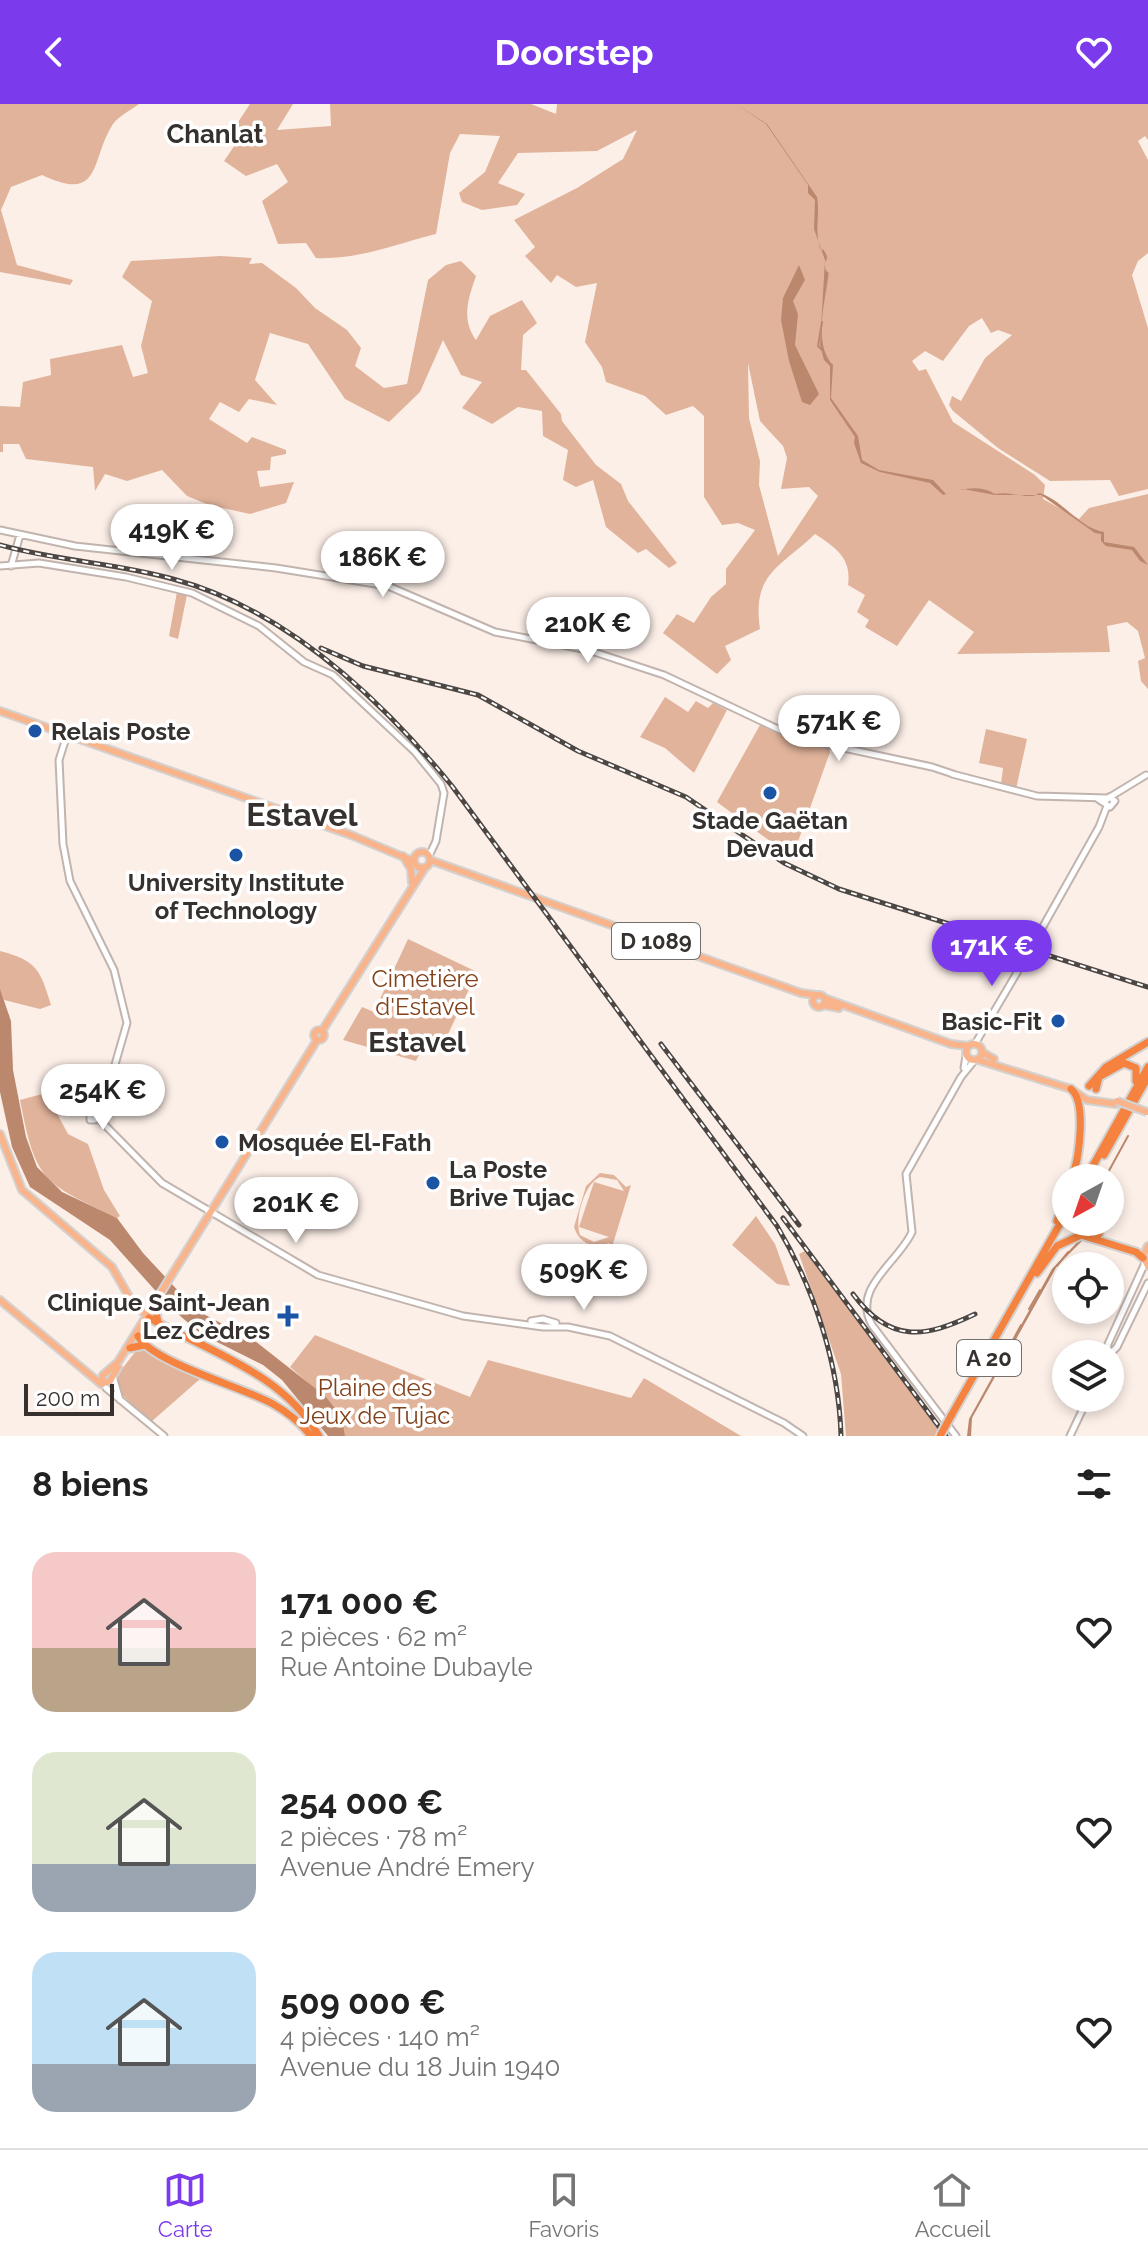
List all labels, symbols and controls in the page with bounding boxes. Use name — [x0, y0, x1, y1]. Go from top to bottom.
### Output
icon: back — [32, 30, 76, 74]
icon: heart — [1072, 30, 1116, 74]
text: Doorstep — [494, 31, 654, 73]
district label: Chanlat — [166, 119, 264, 149]
pin: 419K € — [107, 504, 237, 572]
text: 419K € — [128, 515, 216, 545]
pin: 186K € — [318, 531, 448, 599]
text: 186K € — [339, 542, 427, 572]
pin: 210K € — [523, 597, 653, 665]
text: 210K € — [544, 608, 632, 638]
pin: 571K € — [774, 695, 904, 763]
text: 571K € — [796, 706, 882, 736]
place label: Relais Poste — [51, 717, 191, 746]
marker: Relais Poste — [26, 722, 44, 740]
marker: Stade Gaëtan Devaud — [761, 784, 779, 802]
district label: Estavel — [246, 796, 358, 833]
place label: Stade Gaëtan Devaud — [692, 806, 848, 863]
marker: University Institute of Technology — [227, 846, 245, 864]
place label: University Institute of Technology — [128, 868, 344, 925]
pin: 171K € — [927, 920, 1057, 988]
road number: D 1089 — [612, 923, 700, 959]
text: 171K € — [950, 931, 1034, 961]
park label: Cimetière d'Estavel — [371, 964, 479, 1021]
place label: Basic-Fit — [941, 1007, 1042, 1036]
marker: Basic-Fit — [1049, 1012, 1067, 1030]
district label: Estavel — [368, 1026, 466, 1059]
pin: 254K € — [38, 1064, 168, 1132]
text: 254K € — [59, 1075, 147, 1105]
place label: Mosquée El-Fath — [238, 1128, 431, 1157]
marker: Mosquée El-Fath — [213, 1133, 231, 1151]
place label: La Poste Brive Tujac — [449, 1155, 575, 1212]
north arrow — [1052, 1164, 1124, 1236]
map controls — [1052, 1164, 1124, 1412]
marker: La Poste Brive Tujac — [424, 1174, 442, 1192]
pin: 201K € — [231, 1177, 361, 1245]
text: 201K € — [252, 1188, 340, 1218]
pin: 509K € — [519, 1244, 649, 1312]
button: locate — [1052, 1252, 1124, 1324]
text: 509K € — [539, 1255, 629, 1285]
place label: Clinique Saint-Jean Lez Cèdres — [47, 1288, 270, 1345]
marker: Clinique Saint-Jean Lez Cèdres — [277, 1305, 299, 1327]
road number: A 20 — [957, 1340, 1021, 1376]
button: layers — [1052, 1340, 1124, 1412]
park label: Plaine des Jeux de Tujac — [300, 1373, 450, 1430]
scale bar — [24, 1380, 114, 1416]
text: 200 m — [36, 1385, 100, 1411]
icon: filters — [1072, 1462, 1116, 1506]
text: 8 biens — [32, 1464, 149, 1504]
text: 171 000 € — [280, 1582, 439, 1622]
icon: home — [96, 1584, 192, 1680]
icon: heart — [1072, 1610, 1116, 1654]
text: 2 pièces · 62 m² — [280, 1622, 467, 1652]
text: Rue Antoine Dubayle — [280, 1652, 533, 1682]
text: 254 000 € — [280, 1782, 444, 1822]
icon: home — [96, 1784, 192, 1880]
icon: heart — [1072, 1810, 1116, 1854]
text: 2 pièces · 78 m² — [280, 1822, 467, 1852]
text: Avenue André Emery — [280, 1852, 535, 1882]
text: 509 000 € — [280, 1982, 446, 2022]
icon: home — [96, 1984, 192, 2080]
icon: heart — [1072, 2010, 1116, 2054]
text: 4 pièces · 140 m² — [280, 2022, 480, 2052]
text: Avenue du 18 Juin 1940 — [280, 2052, 560, 2082]
tab: Carte — [158, 2168, 213, 2242]
tab: Favoris — [528, 2168, 599, 2242]
tab: Accueil — [915, 2168, 990, 2242]

